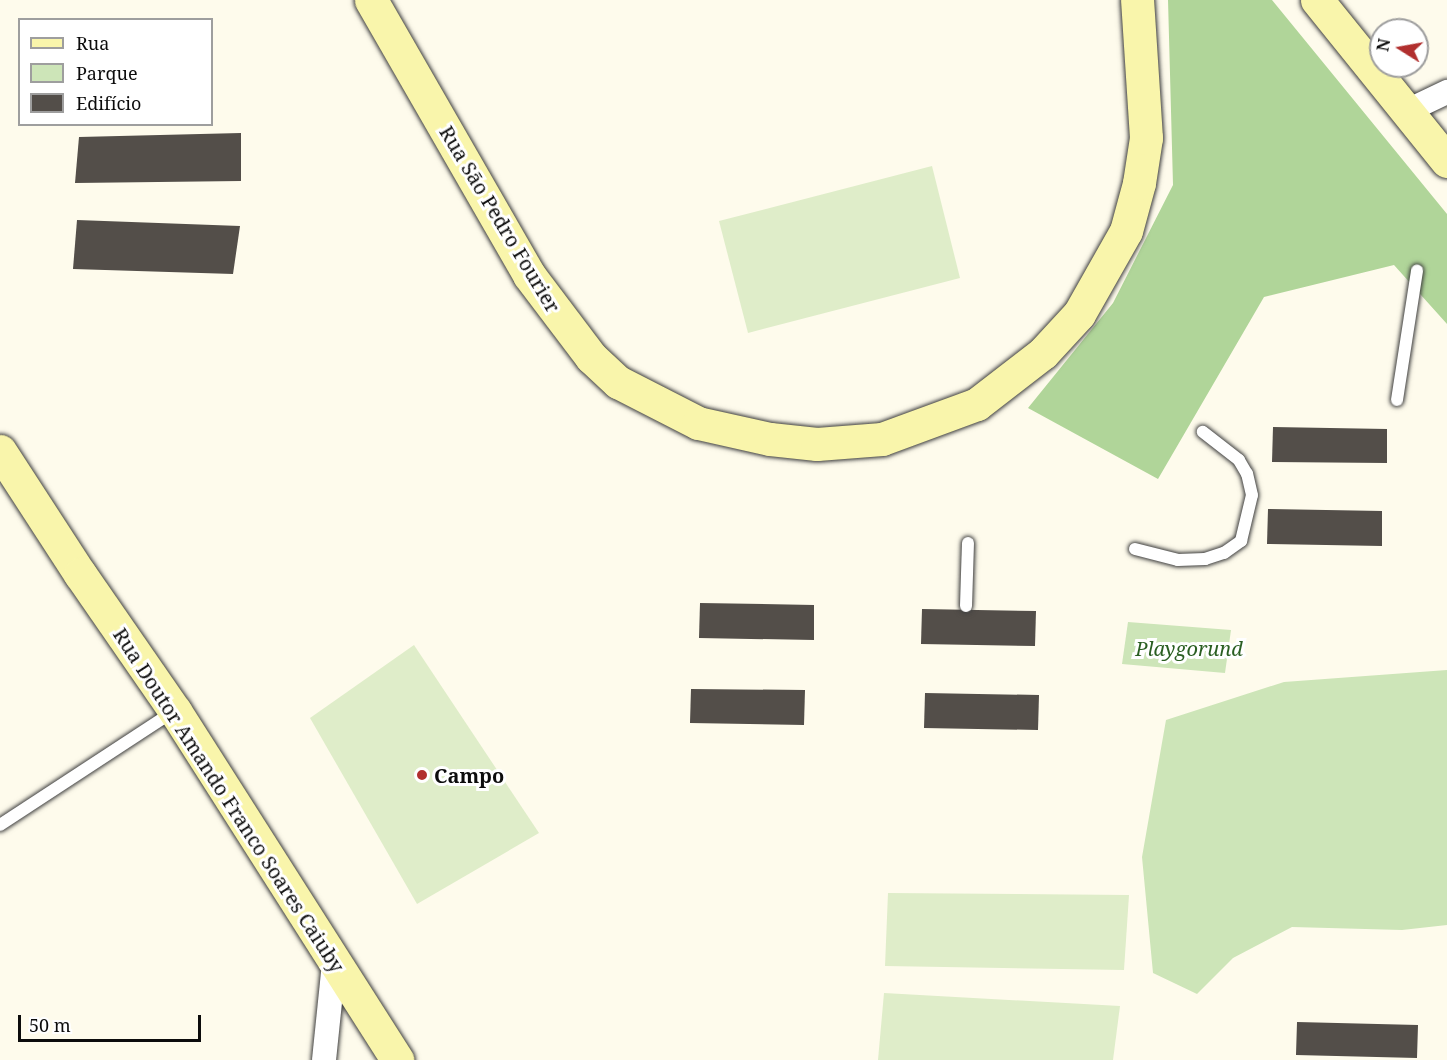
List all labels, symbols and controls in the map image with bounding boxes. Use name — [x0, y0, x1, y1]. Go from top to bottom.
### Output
legend — [18, 18, 213, 126]
north arrow — [1369, 18, 1429, 78]
text: Rua — [76, 31, 109, 55]
text: N — [1371, 37, 1395, 53]
text: Parque — [76, 61, 138, 85]
text: Edifício — [76, 91, 141, 115]
street label: Rua São Pedro Fourier — [435, 121, 565, 317]
street label: Rua Doutor Amando Franco Soares Caiuby — [108, 623, 350, 977]
park label: Playgorund — [1135, 636, 1243, 660]
place label: Campo — [434, 763, 504, 787]
marker: Campo — [415, 768, 429, 782]
scale bar — [21, 1003, 204, 1041]
text: 50 m — [29, 1013, 71, 1037]

